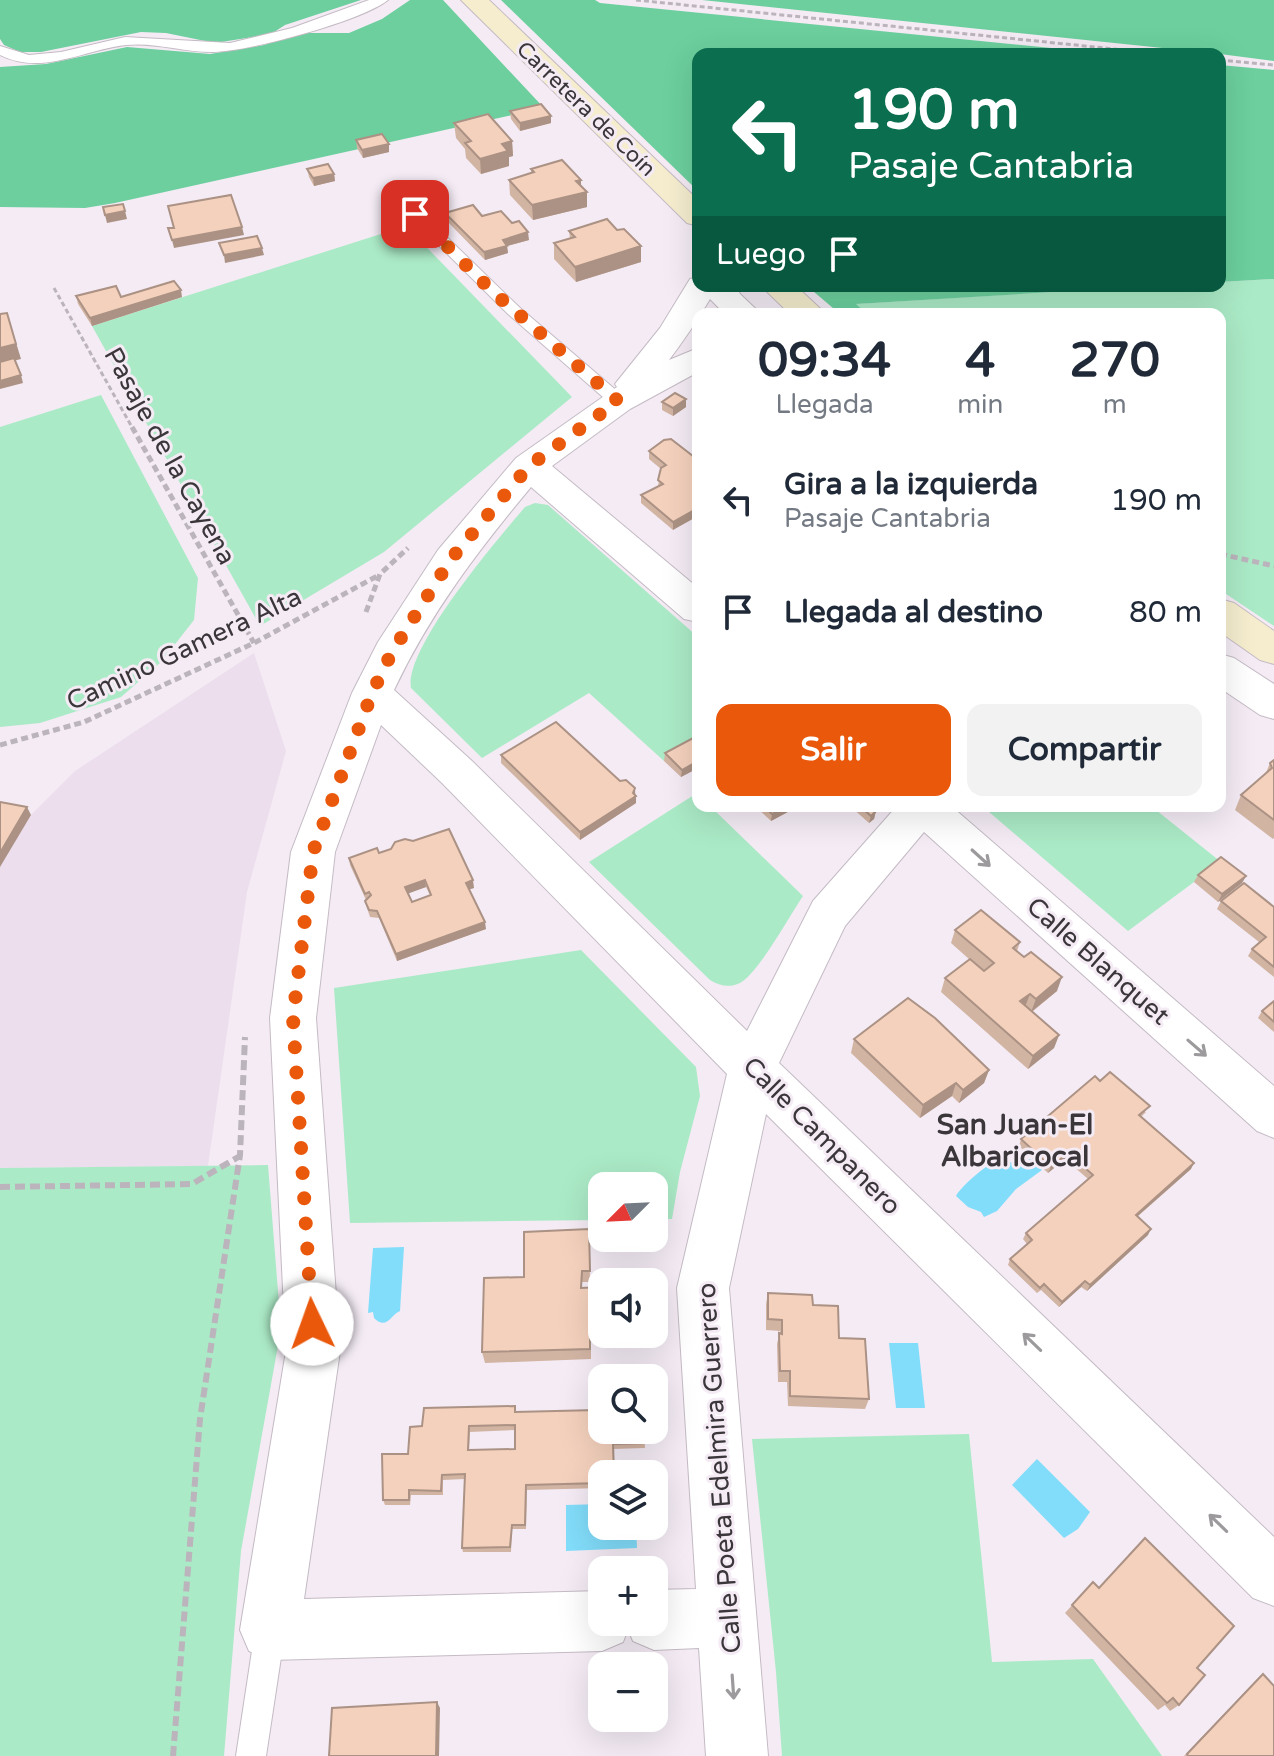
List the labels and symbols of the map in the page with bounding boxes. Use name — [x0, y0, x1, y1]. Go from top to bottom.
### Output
street label: Carretera de Coín — [511, 36, 661, 182]
pin — [381, 180, 449, 248]
street label: Pasaje de la Cayena — [97, 342, 243, 570]
street label: Camino Gamera Alta — [61, 581, 307, 717]
one-way arrow — [970, 849, 990, 867]
street label: Calle Blanquet — [1020, 891, 1176, 1031]
one-way arrow — [1187, 1039, 1207, 1057]
street label: Calle Campanero — [737, 1051, 907, 1221]
district label: San Juan-El Albaricocal — [937, 1108, 1093, 1174]
north arrow — [588, 1172, 668, 1252]
position arrow — [270, 1282, 354, 1366]
street label: Calle Poeta Edelmira Guerrero — [691, 1282, 747, 1654]
one-way arrow — [1022, 1333, 1042, 1352]
one-way arrow — [1209, 1514, 1228, 1533]
one-way arrow — [726, 1673, 741, 1700]

